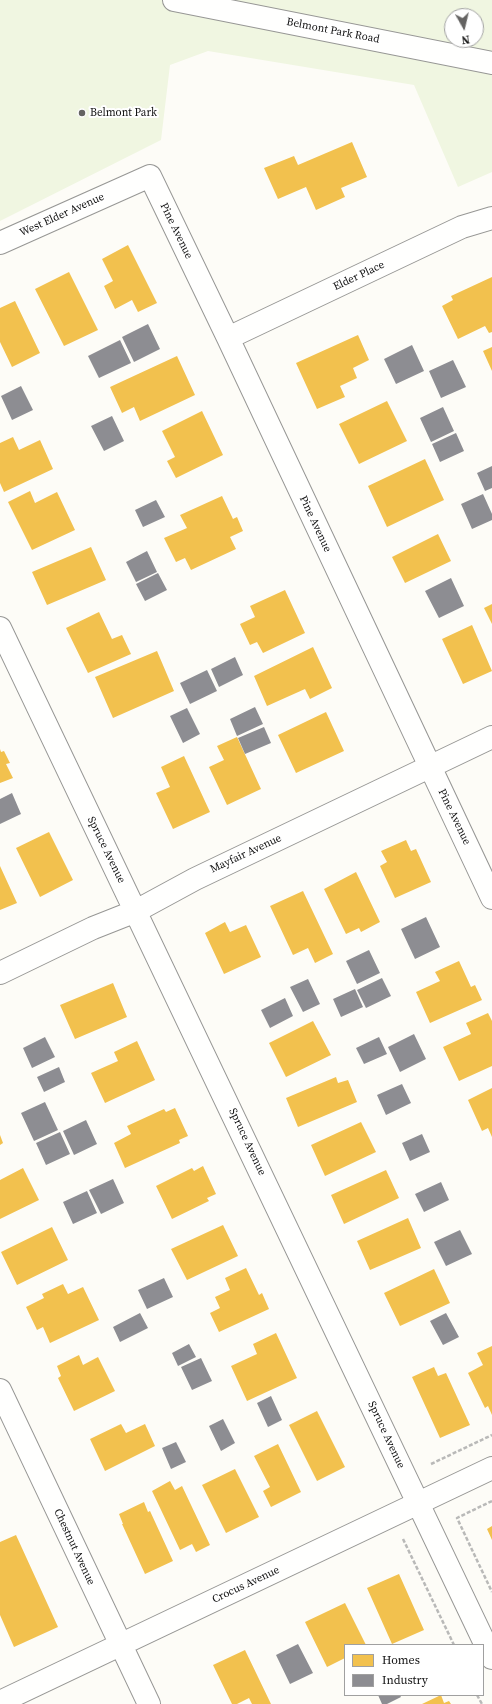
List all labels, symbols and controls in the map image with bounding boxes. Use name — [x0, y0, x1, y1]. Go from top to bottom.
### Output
north arrow — [444, 8, 484, 48]
street label: Belmont Park Road — [285, 16, 381, 46]
text: N — [461, 31, 471, 47]
place label: Belmont Park — [90, 106, 157, 120]
marker: Belmont Park — [77, 108, 87, 118]
street label: West Elder Avenue — [18, 190, 106, 240]
street label: Pine Avenue — [157, 201, 195, 261]
street label: Elder Place — [331, 258, 387, 294]
street label: Pine Avenue — [296, 494, 334, 554]
street label: Pine Avenue — [435, 787, 473, 847]
street label: Spruce Avenue — [84, 815, 128, 885]
street label: Mayfair Avenue — [208, 832, 284, 876]
street label: Spruce Avenue — [226, 1106, 268, 1178]
street label: Spruce Avenue — [365, 1399, 407, 1471]
street label: Chestnut Avenue — [51, 1507, 97, 1587]
street label: Crocus Avenue — [210, 1564, 282, 1606]
legend — [344, 1644, 484, 1696]
text: Homes — [382, 1652, 420, 1668]
text: Industry — [382, 1672, 428, 1688]

